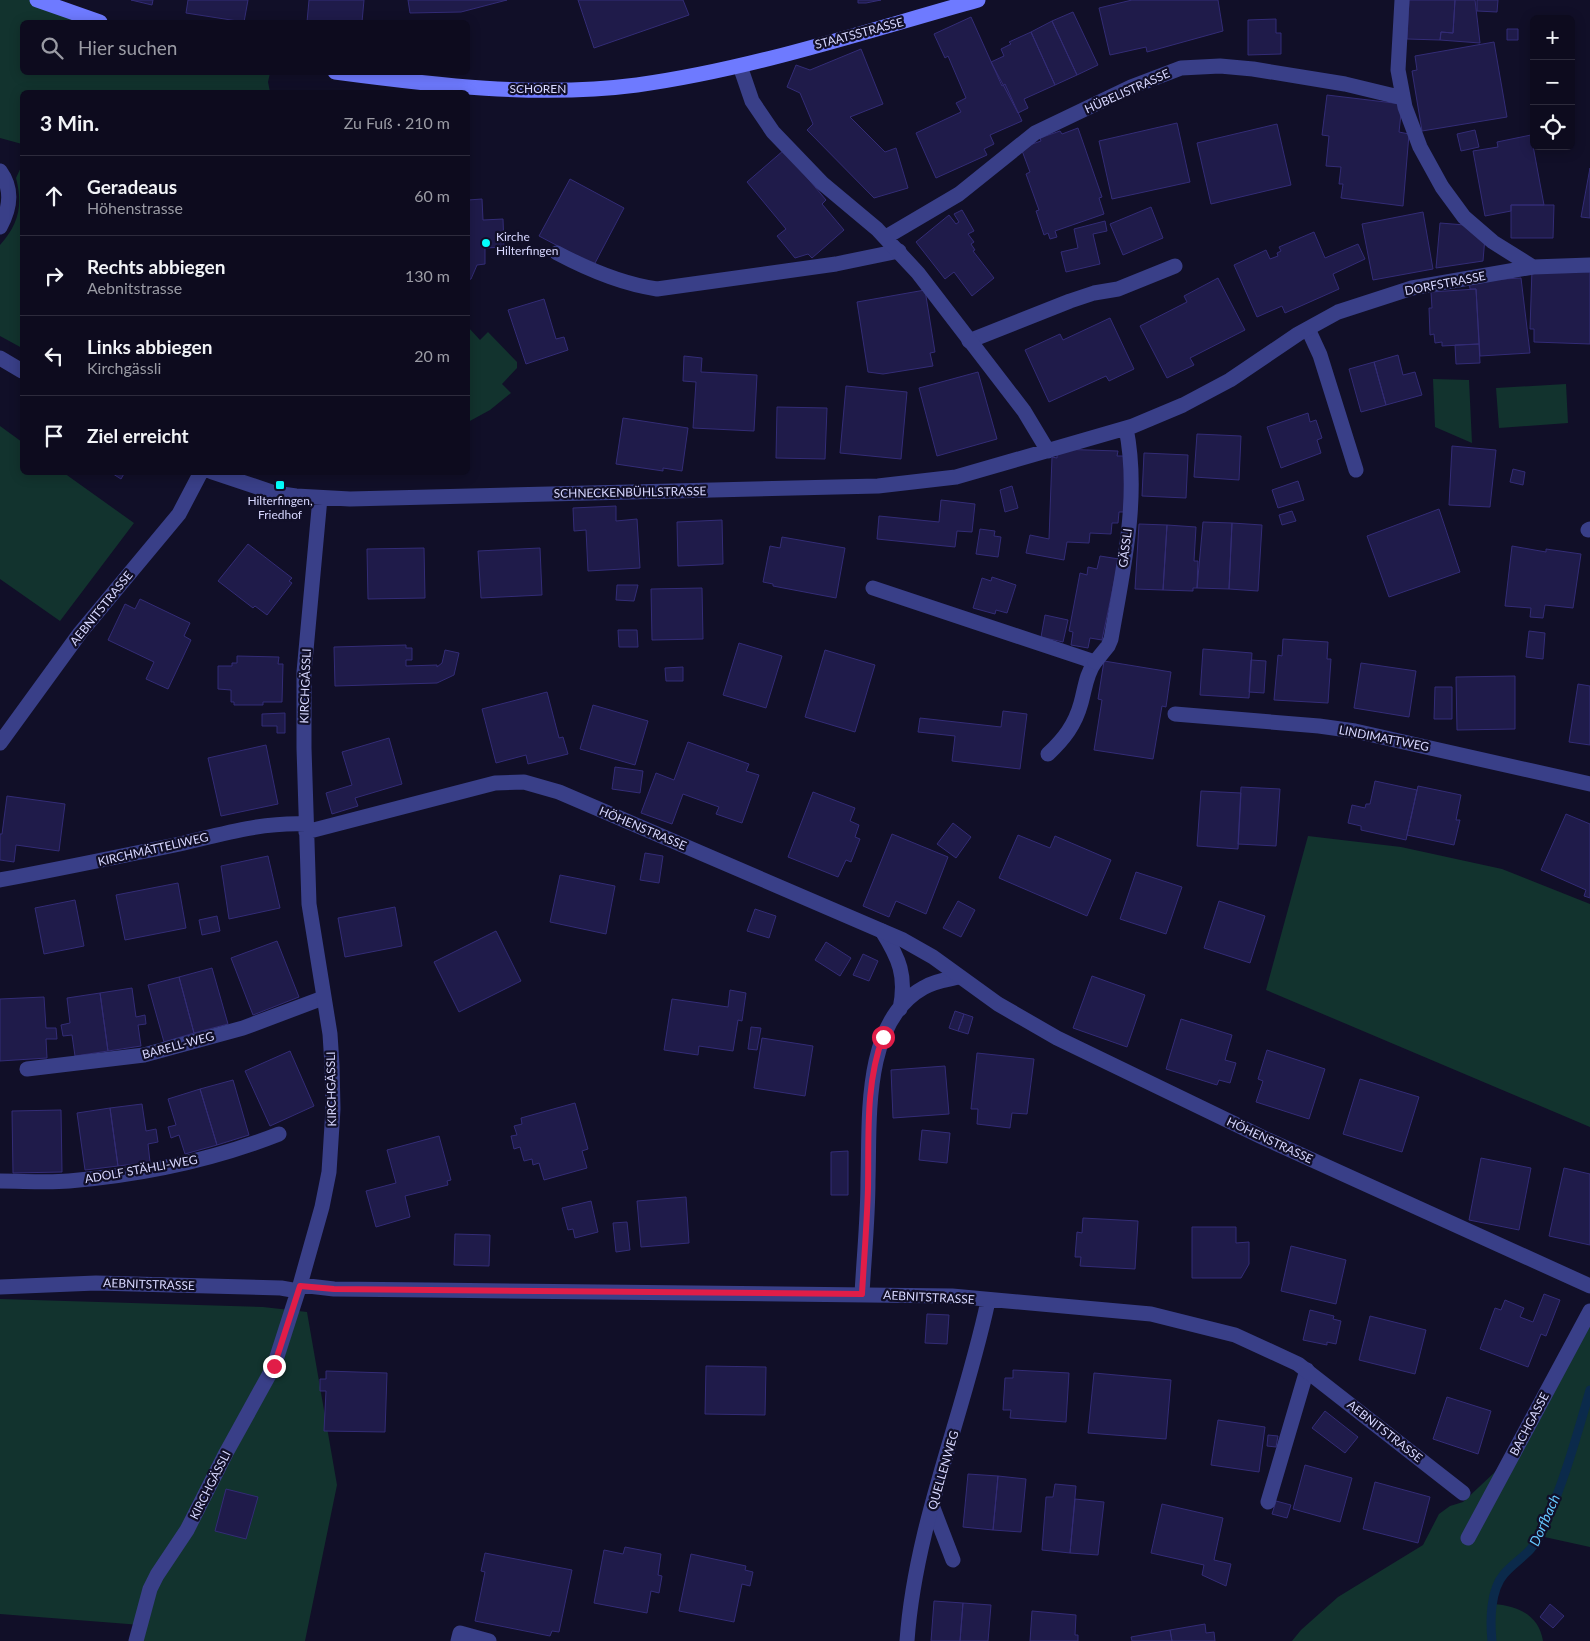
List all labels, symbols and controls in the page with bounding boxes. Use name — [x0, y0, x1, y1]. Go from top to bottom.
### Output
street label: STAATSSTRASSE — [813, 14, 905, 52]
map controls — [1530, 15, 1575, 150]
button: + — [1530, 15, 1575, 60]
search box — [20, 20, 470, 75]
icon: search — [38, 34, 66, 62]
text: Hier suchen — [78, 36, 177, 59]
button: − — [1530, 60, 1575, 105]
street label: HÜBELISTRASSE — [1082, 66, 1172, 116]
street label: SCHOREN — [510, 81, 566, 96]
button: locate — [1530, 105, 1575, 150]
text: 3 Min. — [40, 110, 99, 135]
text: Zu Fuß · 210 m — [344, 113, 450, 132]
text: Geradeaus — [87, 175, 177, 198]
icon: ahead — [40, 182, 68, 210]
text: 60 m — [414, 186, 450, 205]
text: Höhenstrasse — [87, 198, 183, 217]
place label: Kirche Hilterfingen — [496, 229, 559, 258]
marker: Kirche Hilterfingen — [480, 237, 492, 249]
text: Rechts abbiegen — [87, 255, 225, 278]
icon: right — [40, 262, 68, 290]
text: 130 m — [405, 266, 450, 285]
street label: DORFSTRASSE — [1403, 268, 1487, 298]
text: Aebnitstrasse — [87, 278, 182, 297]
text: Links abbiegen — [87, 335, 212, 358]
icon: left — [40, 342, 68, 370]
text: 20 m — [414, 346, 450, 365]
text: Kirchgässli — [87, 358, 161, 377]
icon: arrive — [40, 422, 68, 450]
text: Ziel erreicht — [87, 424, 189, 447]
marker: Hilterfingen, Friedhof — [274, 479, 286, 491]
street label: SCHNECKENBÜHLSTRASSE — [554, 483, 707, 501]
place label: Hilterfingen, Friedhof — [247, 493, 313, 522]
street label: GÄSSLI — [1115, 528, 1135, 568]
street label: AEBNITSTRASSE — [66, 568, 136, 648]
street label: KIRCHGÄSSLI — [296, 648, 314, 724]
street label: LINDIMATTWEG — [1338, 722, 1431, 754]
street label: HÖHENSTRASSE — [597, 803, 689, 853]
street label: KIRCHMÄTTELIWEG — [96, 829, 210, 869]
route start — [872, 1026, 895, 1049]
street label: BARELL-WEG — [140, 1028, 216, 1062]
street label: KIRCHGÄSSLI — [323, 1051, 339, 1127]
street label: HÖHENSTRASSE — [1225, 1114, 1315, 1167]
street label: ADOLF STÄHLI-WEG — [83, 1152, 199, 1186]
street label: AEBNITSTRASSE — [103, 1275, 195, 1293]
street label: AEBNITSTRASSE — [883, 1287, 975, 1307]
route end — [263, 1355, 286, 1378]
street label: BACHGASSE — [1506, 1390, 1552, 1458]
street label: AEBNITSTRASSE — [1344, 1397, 1426, 1465]
street label: QUELLENWEG — [925, 1428, 962, 1511]
street label: KIRCHGÄSSLI — [186, 1448, 234, 1522]
water label: Dorfbach — [1525, 1491, 1563, 1549]

